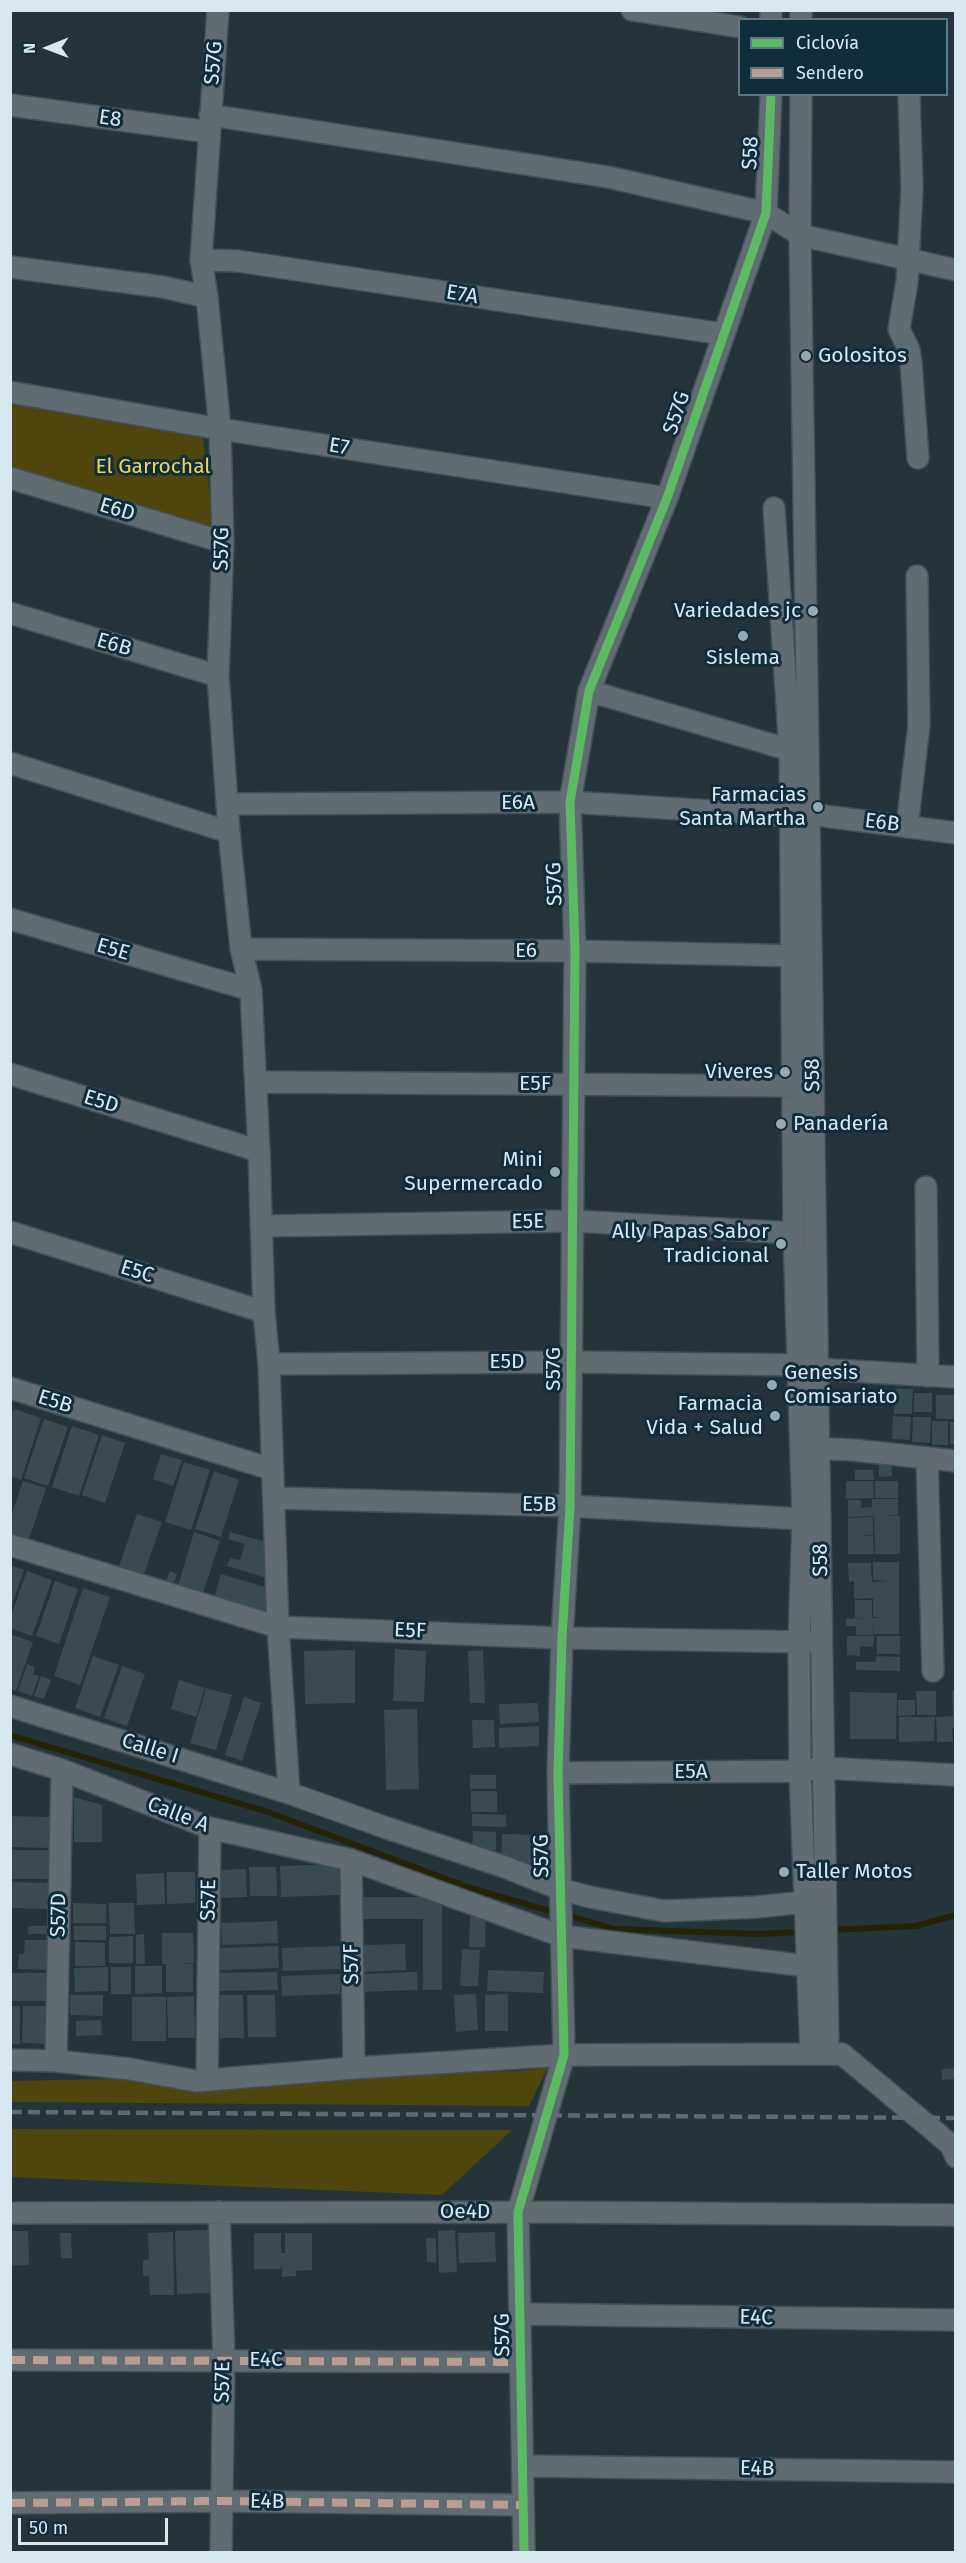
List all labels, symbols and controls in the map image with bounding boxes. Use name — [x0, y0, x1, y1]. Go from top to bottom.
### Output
north arrow — [18, 18, 78, 78]
legend — [738, 18, 948, 96]
text: Ciclovía — [796, 32, 859, 54]
street label: S57G — [200, 40, 228, 86]
text: N — [20, 43, 39, 54]
text: Sendero — [796, 62, 864, 84]
street label: E8 — [97, 105, 123, 133]
street label: S58 — [738, 136, 764, 170]
street label: E7A — [444, 280, 480, 310]
place label: Golositos — [818, 343, 907, 369]
marker: Golositos — [799, 349, 813, 363]
street label: S57G — [658, 388, 696, 438]
street label: E7 — [327, 433, 351, 461]
park label: El Garrochal — [95, 454, 211, 480]
street label: E6D — [96, 493, 138, 527]
street label: S57G — [209, 527, 235, 571]
place label: Variedades jc — [674, 598, 801, 624]
marker: Variedades jc — [806, 604, 820, 618]
street label: E6B — [94, 628, 134, 662]
marker: Sislema — [736, 629, 750, 643]
place label: Sislema — [706, 645, 780, 671]
place label: Farmacias Santa Martha — [679, 782, 806, 832]
street label: E6A — [501, 790, 535, 816]
marker: Farmacias Santa Martha — [811, 800, 825, 814]
street label: E6B — [863, 808, 901, 838]
street label: S57G — [542, 862, 568, 906]
street label: E5E — [94, 933, 132, 967]
street label: E6 — [515, 938, 537, 964]
street label: S58 — [800, 1058, 826, 1092]
place label: Viveres — [705, 1059, 773, 1085]
marker: Viveres — [778, 1065, 792, 1079]
street label: E5F — [519, 1071, 551, 1097]
street label: E5D — [80, 1085, 122, 1119]
place label: Panadería — [793, 1111, 889, 1137]
marker: Panadería — [774, 1117, 788, 1131]
place label: Mini Supermercado — [404, 1147, 543, 1197]
marker: Mini Supermercado — [548, 1165, 562, 1179]
street label: E5E — [511, 1209, 545, 1235]
place label: Ally Papas Sabor Tradicional — [612, 1219, 769, 1269]
marker: Ally Papas Sabor Tradicional — [774, 1237, 788, 1251]
street label: E5C — [117, 1255, 157, 1289]
street label: S57G — [541, 1347, 567, 1391]
street label: E5D — [489, 1349, 525, 1375]
place label: Genesis Comisariato — [784, 1360, 898, 1410]
marker: Genesis Comisariato — [765, 1378, 779, 1392]
street label: E5B — [35, 1385, 75, 1419]
place label: Farmacia Vida + Salud — [646, 1391, 763, 1441]
marker: Farmacia Vida + Salud — [768, 1409, 782, 1423]
street label: E5B — [522, 1492, 556, 1518]
street label: S58 — [808, 1543, 834, 1577]
street label: E5F — [394, 1618, 426, 1644]
street label: Calle I — [119, 1728, 181, 1770]
street label: E5A — [674, 1759, 708, 1785]
street label: Calle A — [144, 1792, 212, 1838]
street label: S57G — [529, 1834, 555, 1878]
place label: Taller Motos — [796, 1859, 912, 1885]
marker: Taller Motos — [777, 1865, 791, 1879]
street label: S57E — [196, 1879, 222, 1921]
street label: S57D — [46, 1893, 72, 1937]
street label: S57F — [339, 1943, 365, 1985]
street label: Oe4D — [440, 2199, 490, 2225]
street label: E4C — [739, 2305, 773, 2331]
street label: S57G — [490, 2313, 516, 2357]
street label: E4C — [249, 2347, 283, 2373]
street label: S57E — [210, 2361, 236, 2403]
street label: E4B — [740, 2456, 774, 2482]
street label: E4B — [250, 2489, 284, 2515]
scale bar — [21, 2506, 171, 2544]
text: 50 m — [29, 2517, 68, 2539]

